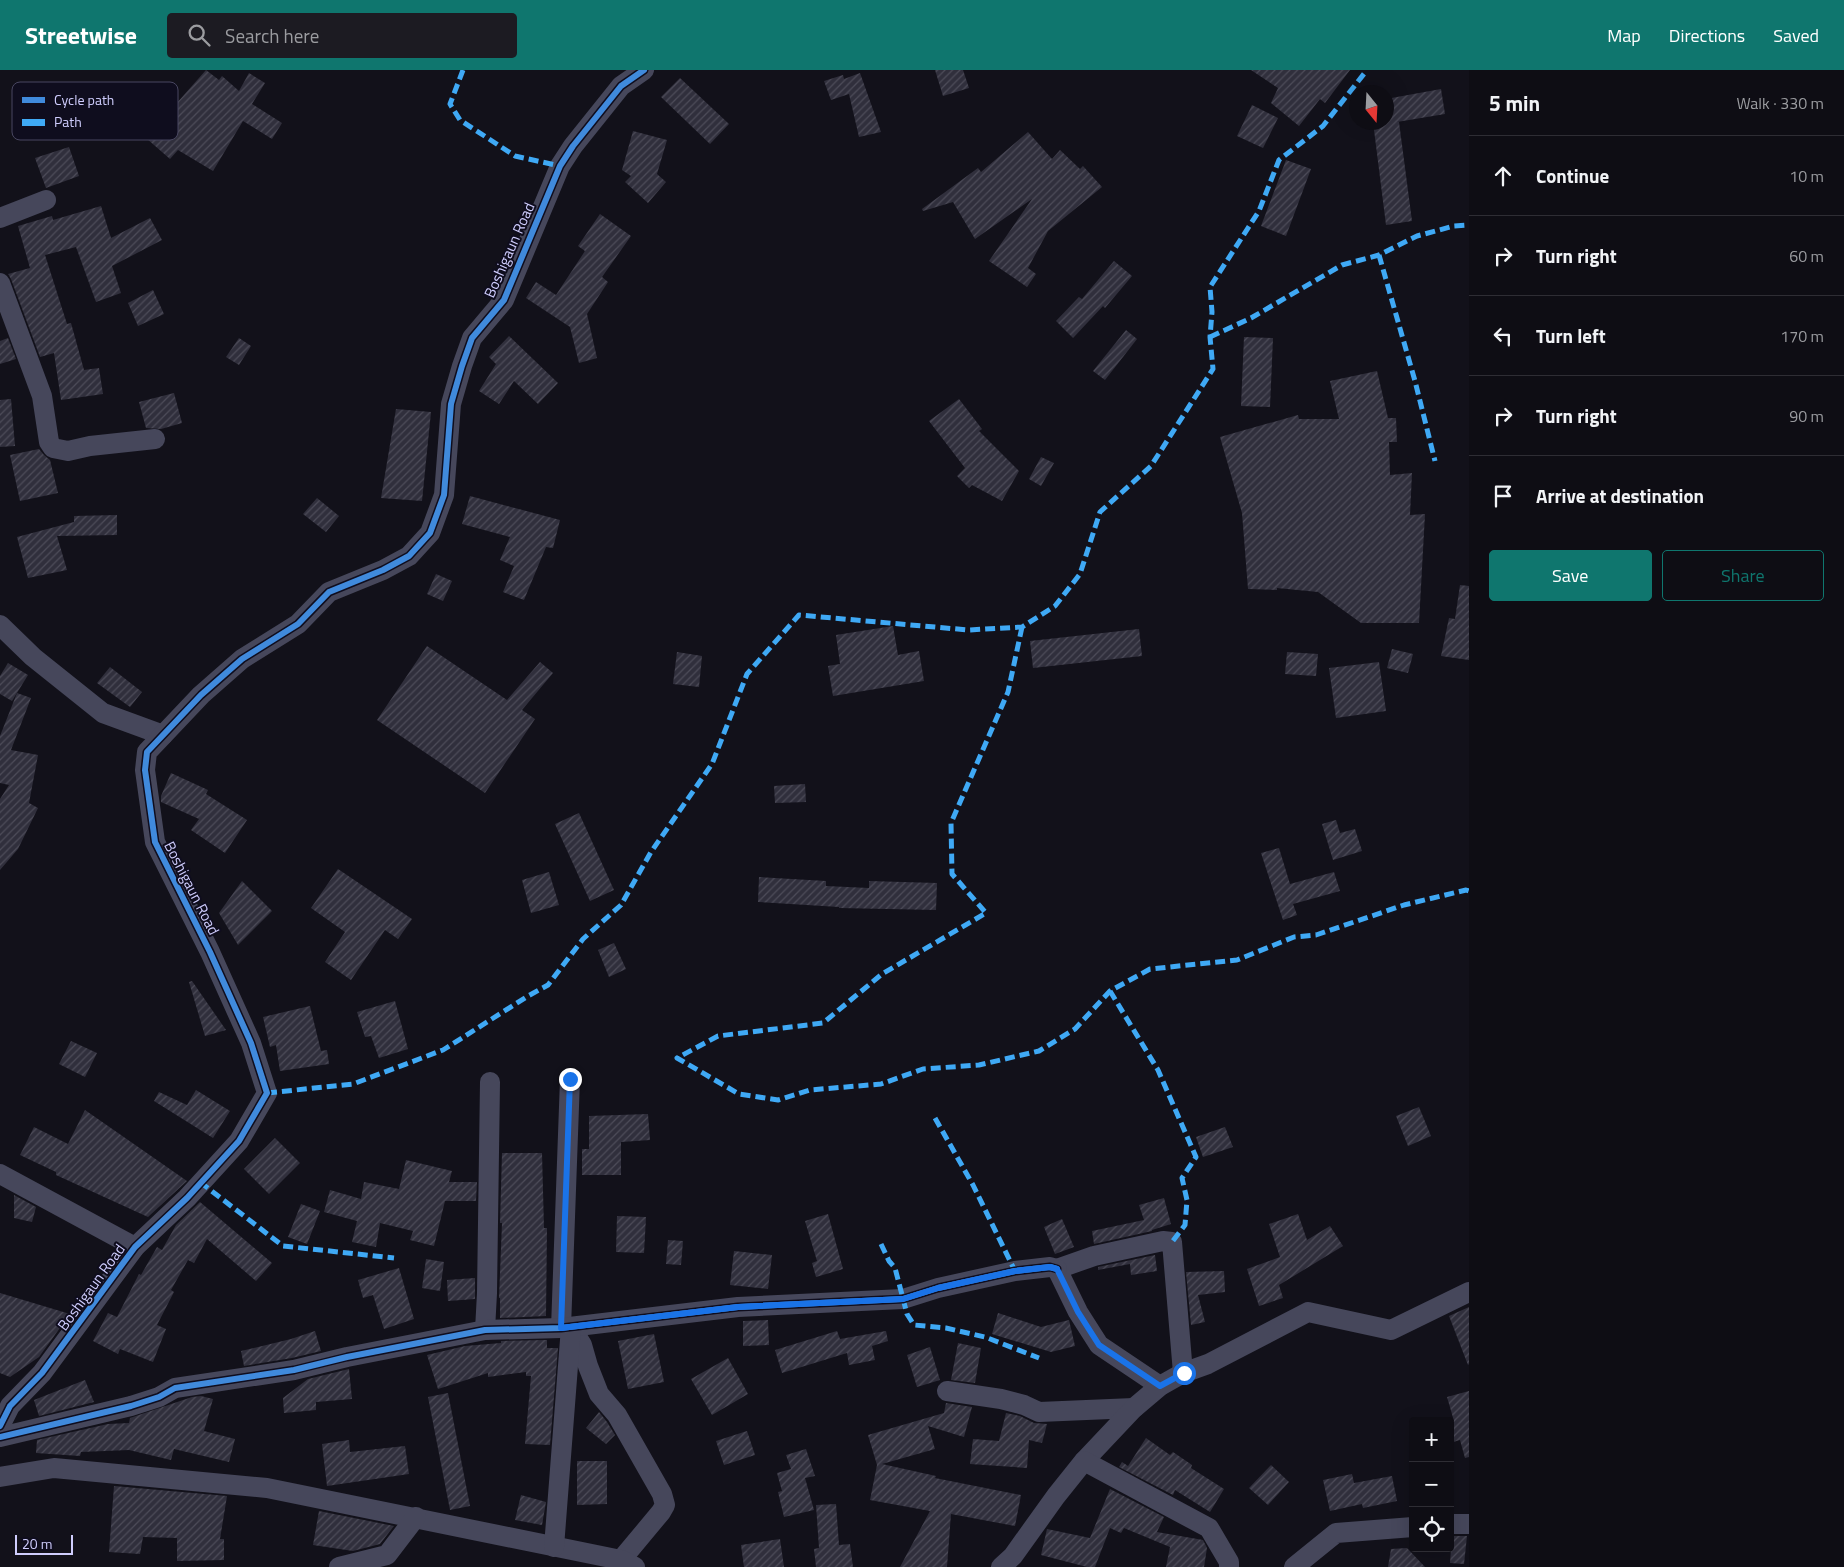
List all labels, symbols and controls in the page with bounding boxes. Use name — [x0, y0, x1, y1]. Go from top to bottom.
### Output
search box — [167, 13, 517, 58]
text: Streetwise — [25, 17, 137, 53]
icon: search — [185, 21, 213, 49]
text: Search here — [225, 21, 319, 50]
text: Map — [1607, 22, 1641, 49]
text: Directions — [1669, 22, 1745, 49]
text: Saved — [1773, 22, 1819, 49]
legend — [12, 82, 178, 140]
north arrow — [1349, 85, 1394, 130]
text: 5 min — [1489, 87, 1540, 119]
text: Cycle path — [54, 89, 114, 110]
text: Walk · 330 m — [1736, 91, 1824, 115]
text: Path — [54, 111, 82, 132]
text: Continue — [1536, 161, 1609, 190]
icon: ahead — [1489, 162, 1517, 190]
text: 10 m — [1789, 164, 1824, 188]
street label: Boshigaun Road — [478, 199, 540, 301]
text: Turn right — [1536, 241, 1617, 270]
icon: right — [1489, 242, 1517, 270]
text: 60 m — [1789, 244, 1824, 268]
text: Turn left — [1536, 321, 1606, 350]
icon: left — [1489, 322, 1517, 350]
text: 170 m — [1780, 324, 1824, 348]
text: Turn right — [1536, 401, 1617, 430]
icon: right — [1489, 402, 1517, 430]
text: 90 m — [1789, 404, 1824, 428]
text: Arrive at destination — [1536, 481, 1704, 510]
icon: arrive — [1489, 482, 1517, 510]
button: Save — [1489, 550, 1652, 601]
button: Share — [1662, 550, 1824, 601]
street label: Boshigaun Road — [158, 837, 226, 939]
route end — [559, 1068, 582, 1091]
street label: Boshigaun Road — [52, 1239, 130, 1335]
route start — [1173, 1362, 1196, 1385]
map controls — [1409, 1417, 1454, 1552]
button: + — [1409, 1417, 1454, 1462]
button: − — [1409, 1462, 1454, 1507]
button: locate — [1409, 1507, 1454, 1552]
scale bar — [15, 1532, 72, 1555]
text: 20 m — [22, 1533, 52, 1554]

